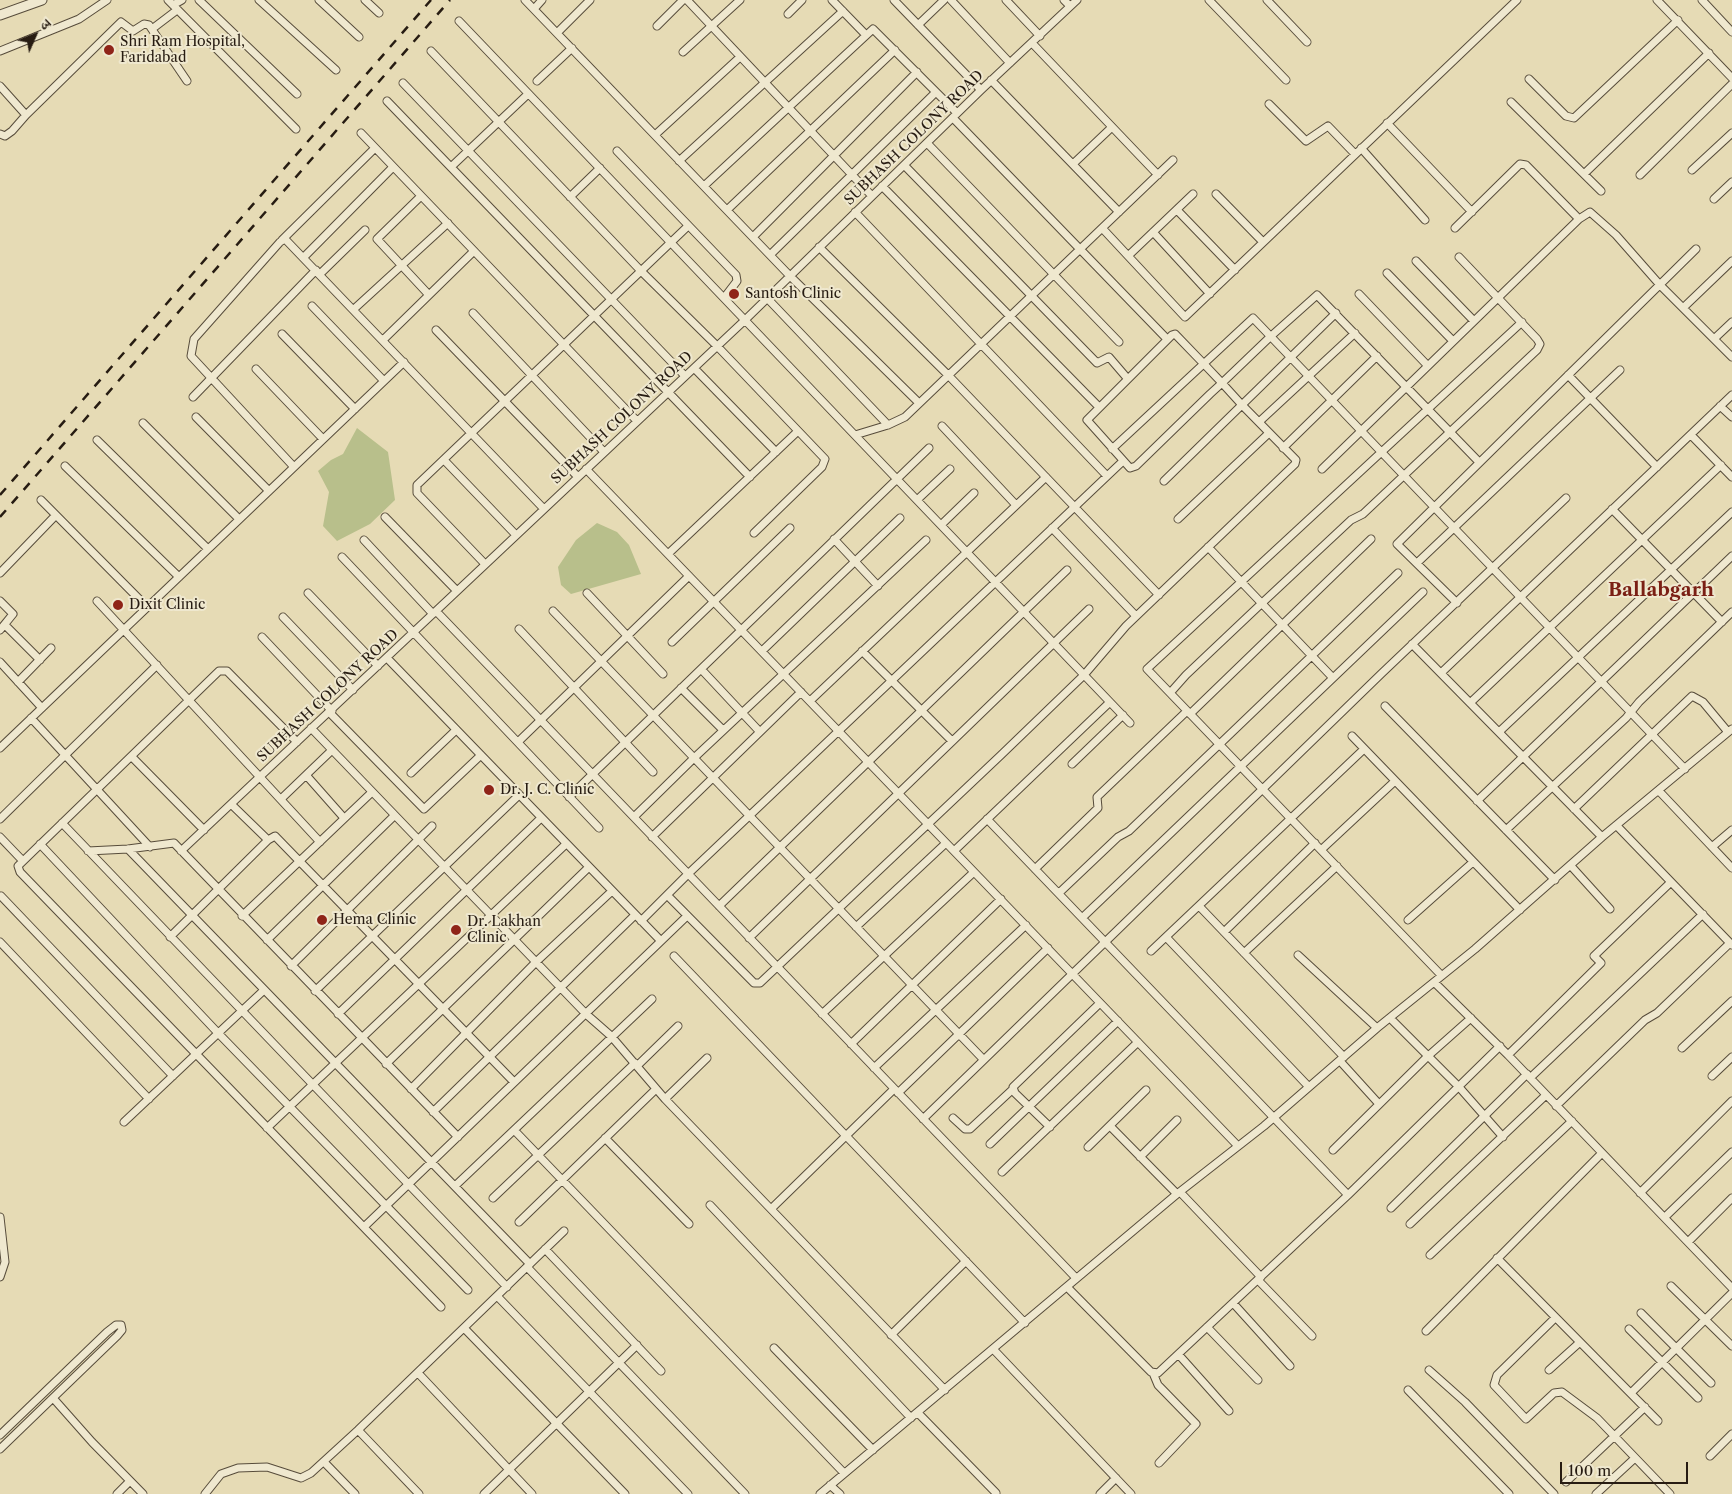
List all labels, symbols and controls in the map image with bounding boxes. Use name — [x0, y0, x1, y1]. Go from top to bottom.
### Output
north arrow — [10, 10, 60, 60]
text: उ — [37, 16, 55, 33]
place label: Shri Ram Hospital, Faridabad — [120, 34, 245, 66]
marker: Shri Ram Hospital, Faridabad — [102, 43, 116, 57]
street label: SUBHASH COLONY ROAD — [841, 67, 987, 209]
place label: Santosh Clinic — [745, 286, 841, 302]
marker: Santosh Clinic — [727, 287, 741, 301]
street label: SUBHASH COLONY ROAD — [548, 348, 696, 488]
district label: Ballabgarh — [1608, 580, 1714, 602]
place label: Dixit Clinic — [129, 597, 205, 613]
marker: Dixit Clinic — [111, 598, 125, 612]
street label: SUBHASH COLONY ROAD — [254, 626, 402, 766]
place label: Dr. J. C. Clinic — [500, 782, 594, 798]
marker: Dr. J. C. Clinic — [482, 783, 496, 797]
place label: Hema Clinic — [333, 912, 416, 928]
marker: Hema Clinic — [315, 913, 329, 927]
place label: Dr. Lakhan Clinic — [467, 914, 541, 946]
marker: Dr. Lakhan Clinic — [449, 923, 463, 937]
scale bar — [1562, 1452, 1690, 1484]
text: 100 m — [1568, 1461, 1611, 1480]

